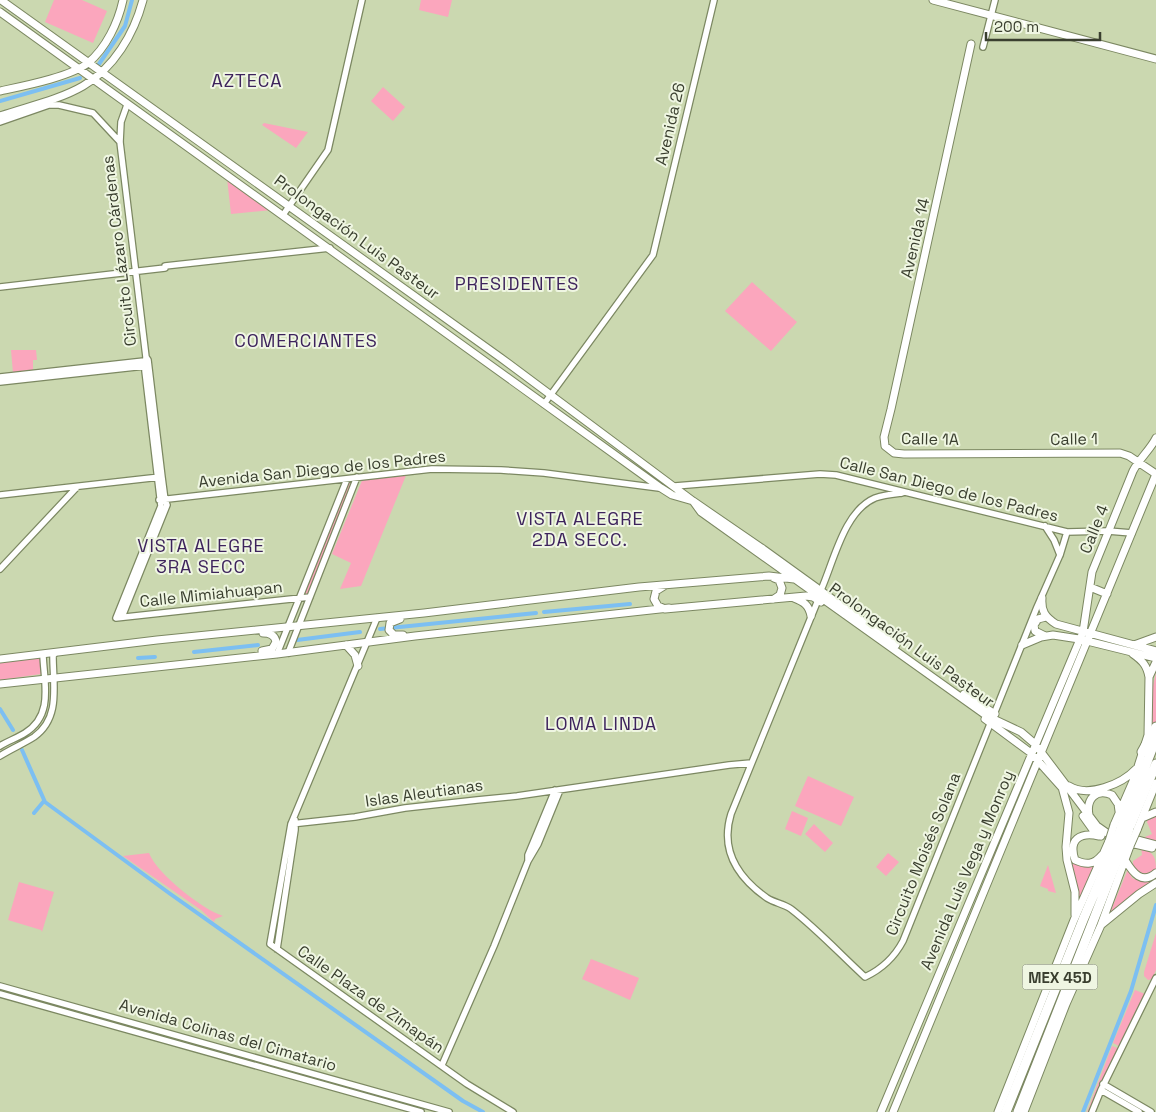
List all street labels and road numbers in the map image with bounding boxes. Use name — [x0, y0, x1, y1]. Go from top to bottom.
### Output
street label: Avenida 26 — [650, 81, 690, 167]
street label: Circuito Lázaro Cárdenas — [97, 155, 141, 347]
street label: Prolongación Luis Pasteur — [270, 170, 444, 304]
street label: Avenida 14 — [896, 196, 934, 280]
street label: Calle 1A — [901, 428, 959, 450]
street label: Calle 1 — [1050, 428, 1098, 450]
street label: Avenida San Diego de los Padres — [197, 446, 447, 492]
street label: Calle San Diego de los Padres — [837, 452, 1061, 526]
street label: Calle 4 — [1075, 501, 1113, 557]
street label: Calle Mimiahuapan — [139, 576, 283, 612]
street label: Prolongación Luis Pasteur — [825, 578, 999, 712]
street label: Avenida Luis Vega y Monroy — [915, 767, 1019, 973]
street label: Circuito Moisés Solana — [881, 769, 965, 939]
street label: Islas Aleutianas — [364, 774, 484, 812]
street label: Calle Plaza de Zimapán — [293, 940, 449, 1058]
road number: MEX 45D — [1022, 964, 1098, 990]
street label: Avenida Colinas del Cimatario — [117, 994, 339, 1076]

